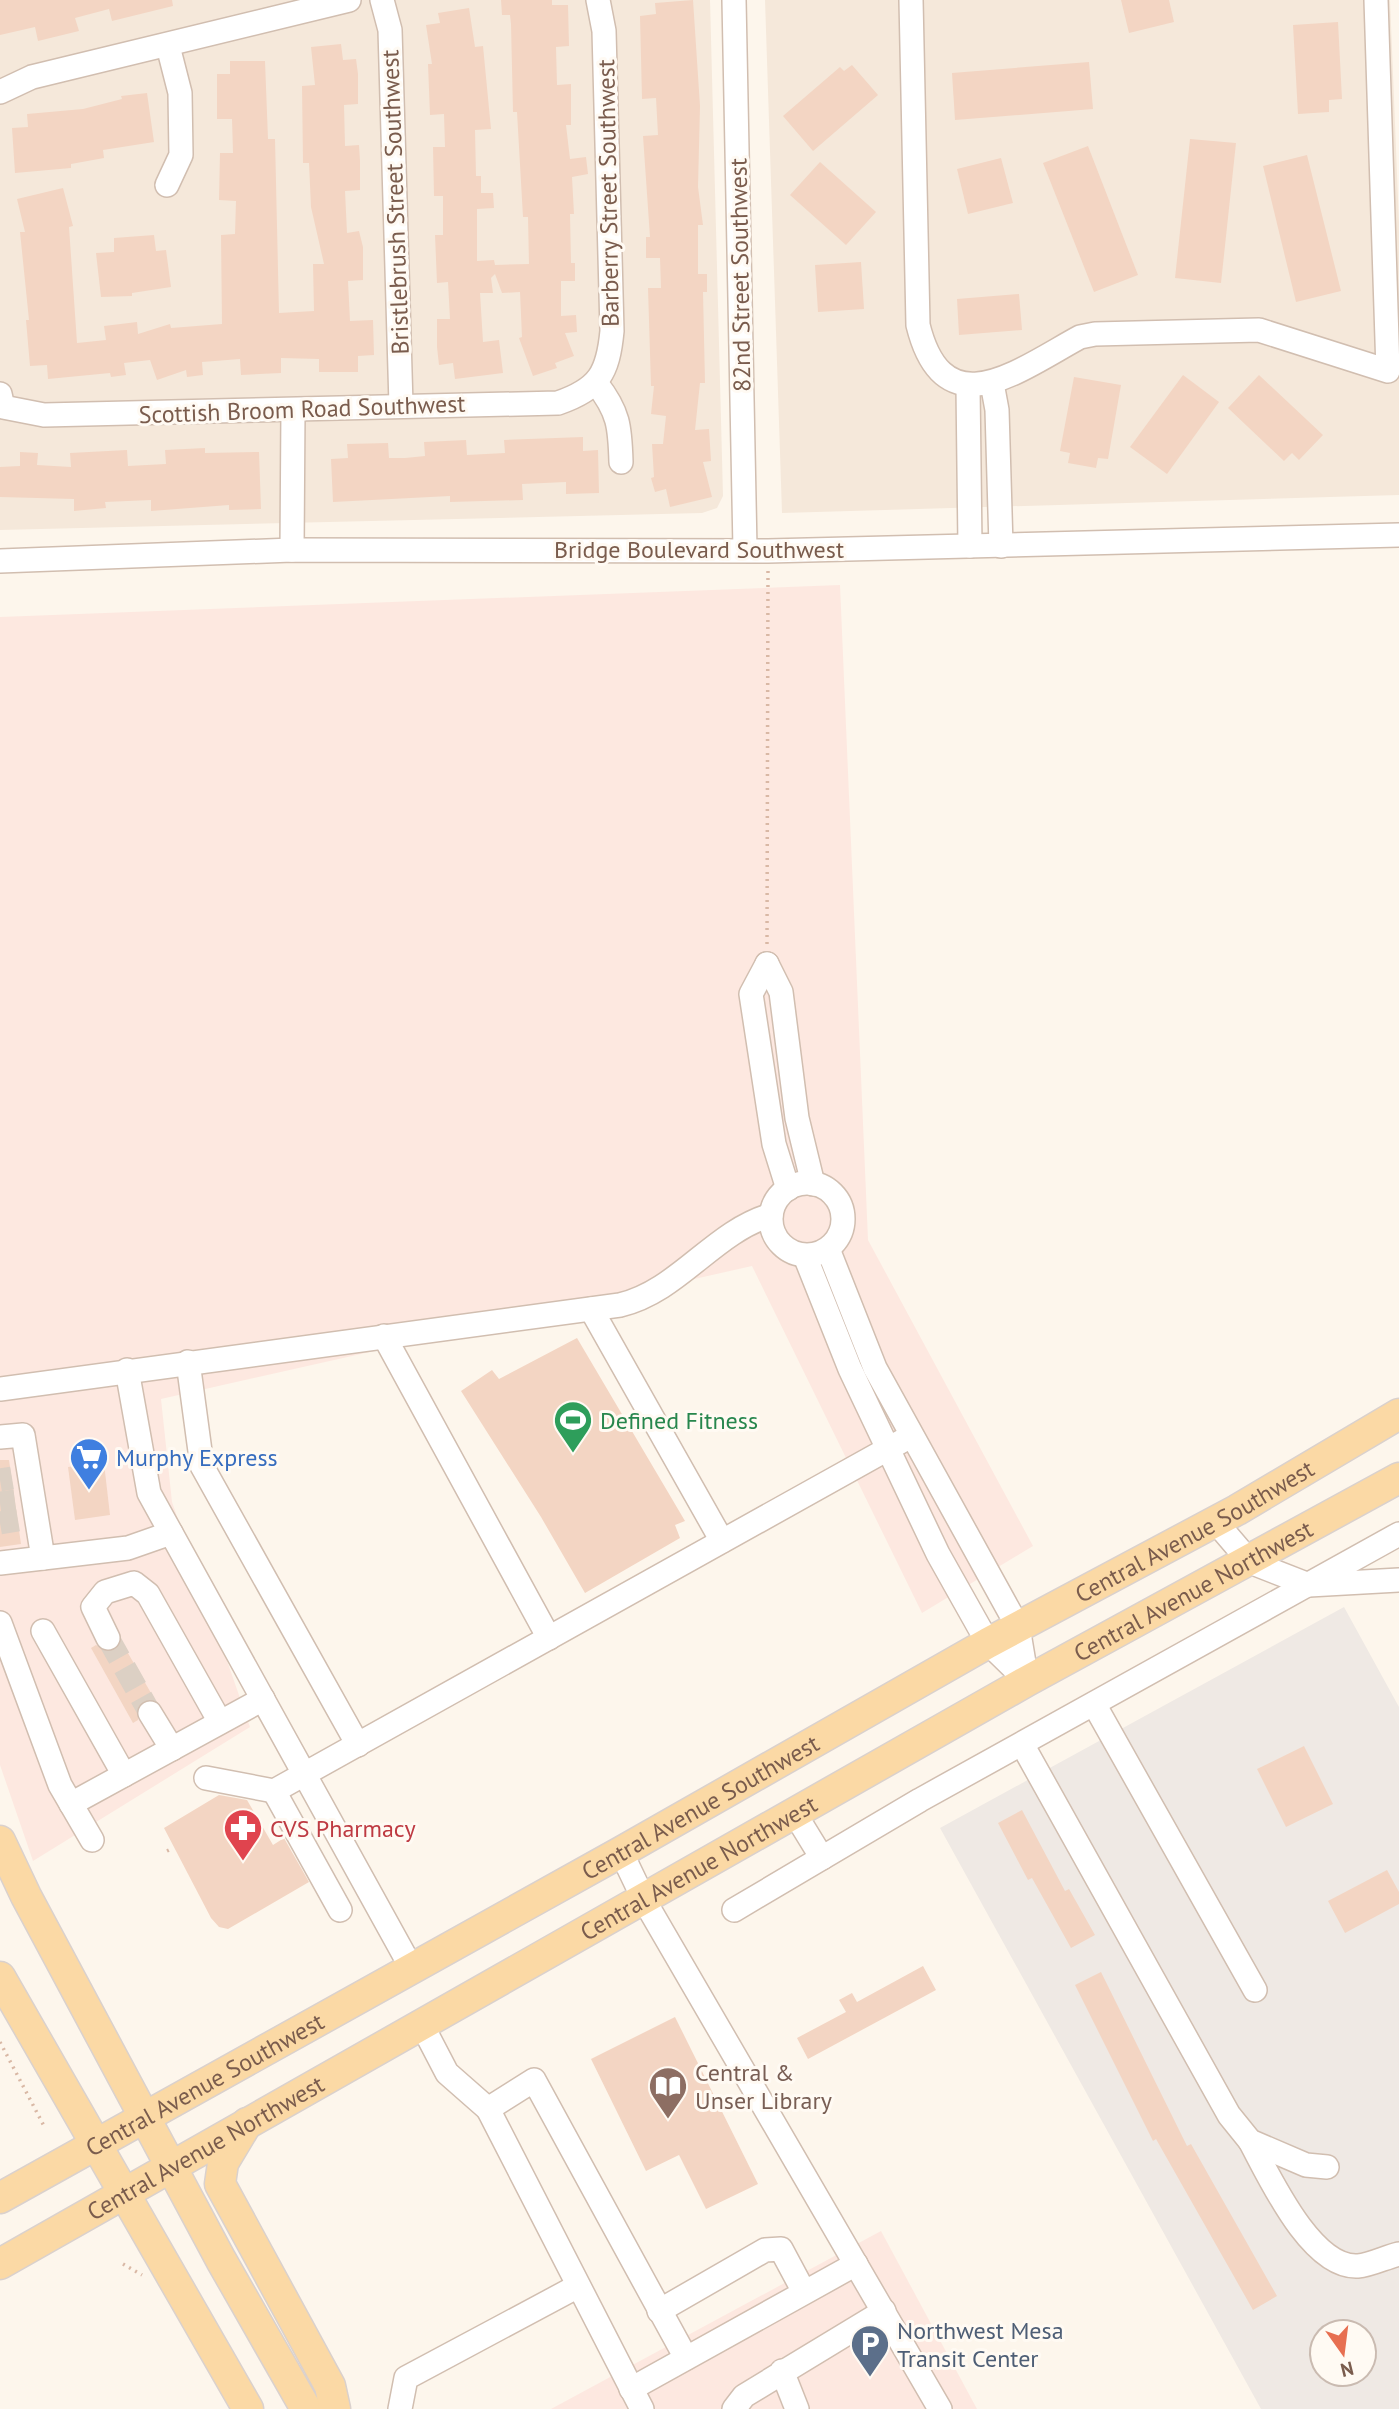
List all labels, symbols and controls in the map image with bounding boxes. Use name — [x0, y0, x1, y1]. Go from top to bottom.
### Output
street label: Bristlebrush Street Southwest — [374, 49, 416, 355]
street label: Barberry Street Southwest — [590, 59, 626, 327]
street label: 82nd Street Southwest — [722, 158, 758, 392]
street label: Scottish Broom Road Southwest — [138, 388, 466, 430]
street label: Bridge Boulevard Southwest — [554, 534, 844, 565]
sports icon: Defined Fitness — [552, 1399, 594, 1454]
place label: Defined Fitness — [600, 1405, 758, 1436]
supermarket icon: Murphy Express — [68, 1436, 110, 1491]
place label: Murphy Express — [116, 1442, 278, 1473]
street label: Central Avenue Southwest — [1069, 1453, 1319, 1609]
street label: Central Avenue Northwest — [1068, 1513, 1318, 1668]
street label: Central Avenue Southwest — [576, 1727, 824, 1886]
street label: Central Avenue Northwest — [574, 1788, 822, 1947]
pharmacy icon: CVS Pharmacy — [222, 1807, 264, 1862]
place label: CVS Pharmacy — [270, 1813, 416, 1844]
street label: Central Avenue Southwest — [80, 2005, 329, 2163]
place label: Central & Unser Library — [695, 2057, 832, 2116]
library icon: Central & Unser Library — [647, 2065, 689, 2120]
street label: Central Avenue Northwest — [81, 2068, 329, 2227]
place label: Northwest Mesa Transit Center — [897, 2315, 1064, 2374]
north arrow — [1308, 2318, 1378, 2388]
parking icon: Northwest Mesa Transit Center — [849, 2323, 891, 2378]
text: N — [1338, 2356, 1356, 2383]

